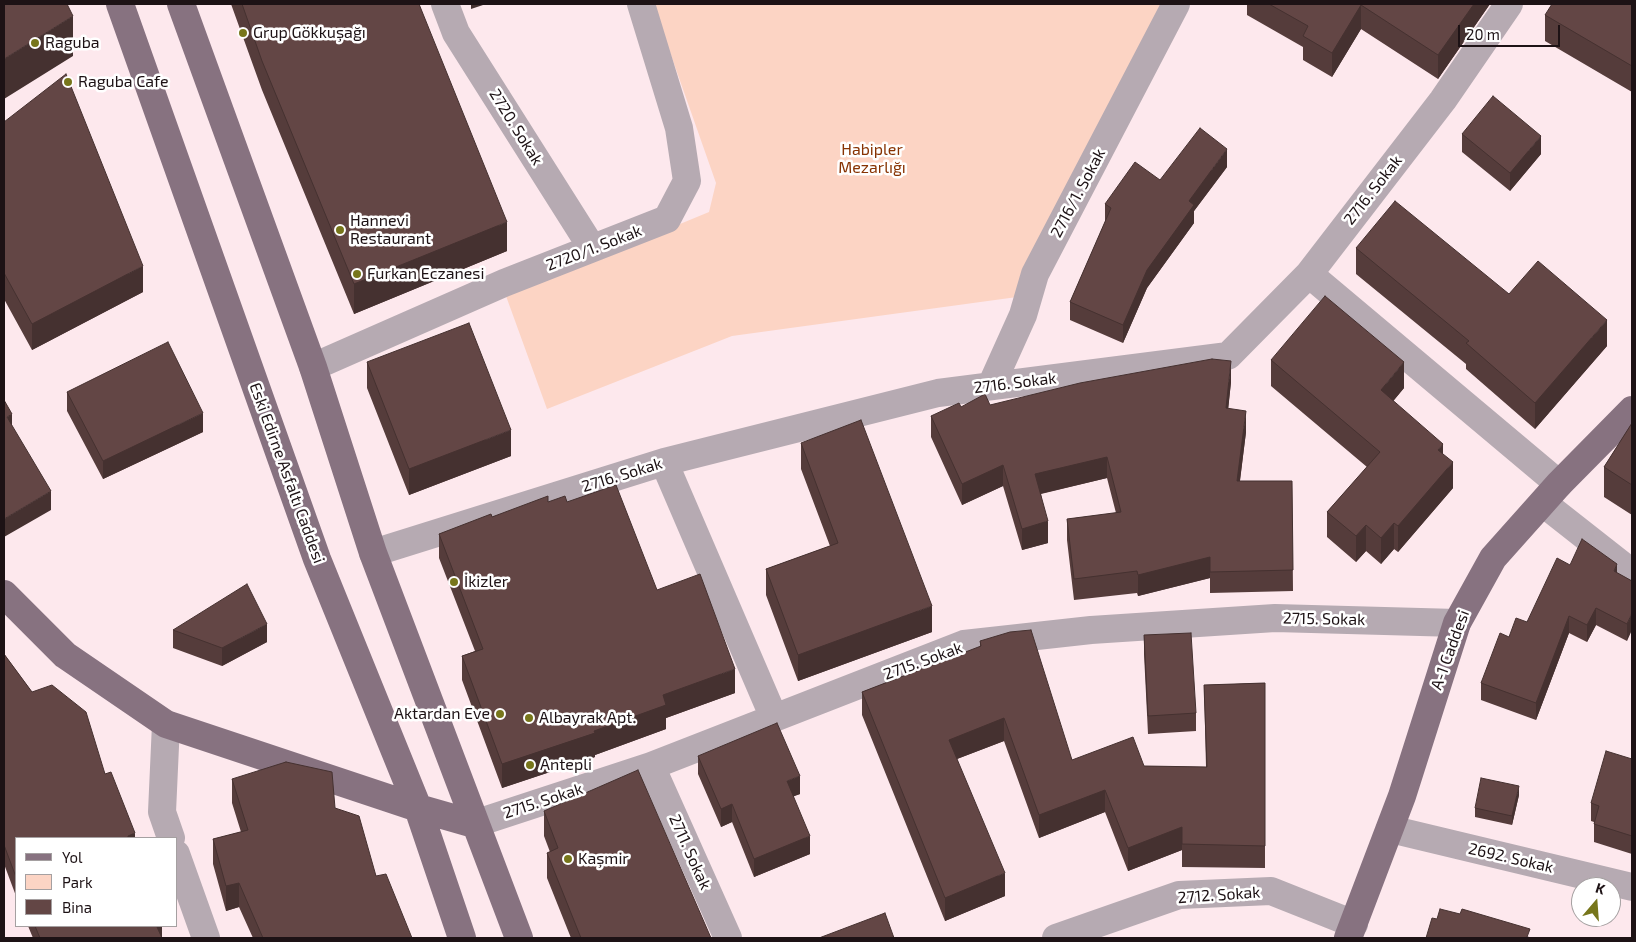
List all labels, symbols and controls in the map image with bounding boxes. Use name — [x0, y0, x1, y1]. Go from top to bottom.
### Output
scale bar — [1461, 15, 1564, 47]
place label: Grup Gökkuşağı — [253, 23, 366, 43]
text: 20 m — [1466, 25, 1500, 43]
marker: Grup Gökkuşağı — [237, 27, 249, 39]
place label: Raguba — [45, 33, 100, 53]
marker: Raguba — [29, 37, 41, 49]
place label: Raguba Cafe — [78, 72, 169, 92]
marker: Raguba Cafe — [62, 76, 74, 88]
street label: 2720. Sokak — [485, 85, 547, 169]
park label: Habipler Mezarlığı — [838, 140, 906, 178]
street label: 2716/1. Sokak — [1047, 145, 1109, 241]
street label: 2716. Sokak — [1340, 151, 1406, 229]
place label: Hannevi Restaurant — [350, 211, 431, 249]
street label: 2720/1. Sokak — [543, 221, 645, 275]
marker: Hannevi Restaurant — [334, 224, 346, 236]
place label: Furkan Eczanesi — [367, 264, 484, 284]
marker: Furkan Eczanesi — [351, 268, 363, 280]
street label: 2716. Sokak — [973, 368, 1057, 398]
street label: Eski Edirne Asfaltı Caddesi — [245, 380, 329, 566]
street label: 2716. Sokak — [579, 454, 665, 496]
place label: İkizler — [464, 572, 508, 592]
marker: İkizler — [448, 576, 460, 588]
street label: A-1 Caddesi — [1427, 607, 1473, 693]
street label: 2715. Sokak — [1283, 609, 1365, 629]
street label: 2715. Sokak — [881, 638, 965, 684]
place label: Aktardan Eve — [394, 704, 490, 724]
marker: Aktardan Eve — [494, 708, 506, 720]
place label: Albayrak Apt. — [539, 708, 636, 728]
marker: Albayrak Apt. — [523, 712, 535, 724]
place label: Antepli — [540, 755, 592, 775]
marker: Antepli — [524, 759, 536, 771]
street label: 2715. Sokak — [501, 779, 585, 823]
street label: 2711. Sokak — [665, 811, 715, 893]
legend — [15, 837, 178, 927]
street label: 2692. Sokak — [1467, 839, 1555, 877]
text: Yol — [62, 848, 83, 866]
place label: Kaşmir — [578, 849, 629, 869]
marker: Kaşmir — [562, 853, 574, 865]
text: Park — [62, 873, 93, 891]
north arrow — [1571, 877, 1621, 927]
text: K — [1594, 879, 1607, 898]
street label: 2712. Sokak — [1177, 883, 1261, 907]
text: Bina — [62, 898, 92, 916]

